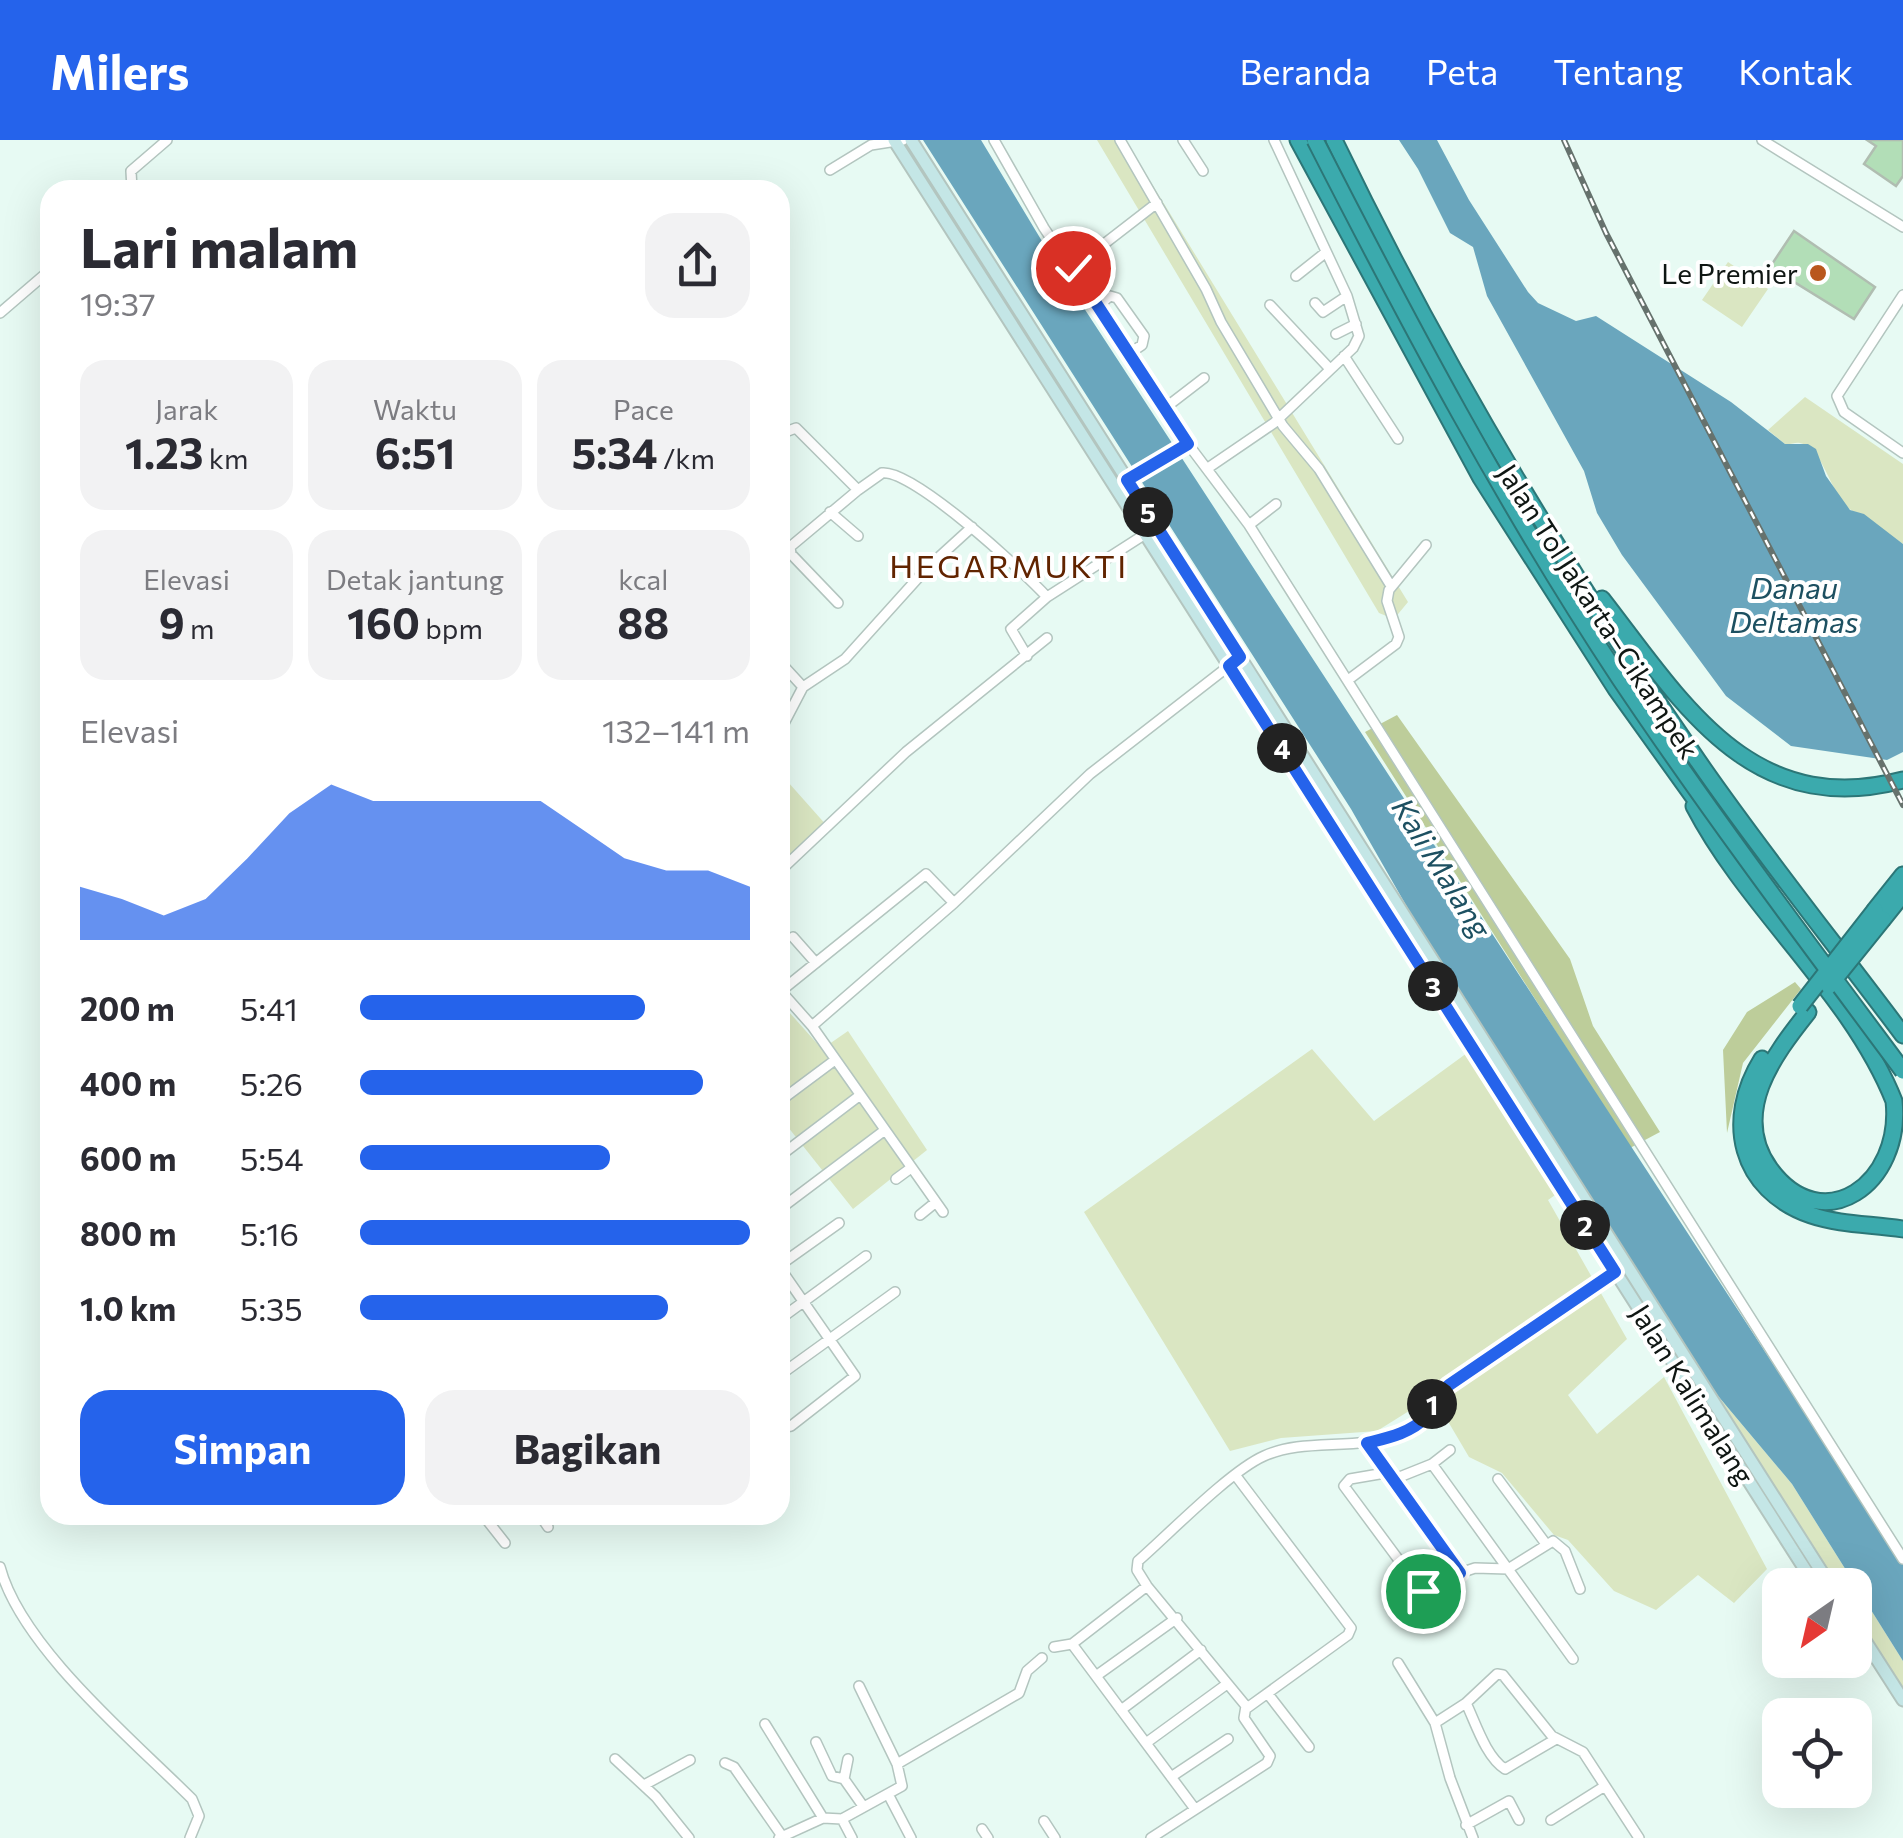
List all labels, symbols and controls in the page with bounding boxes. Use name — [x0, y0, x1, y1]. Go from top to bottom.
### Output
text: Milers — [50, 41, 189, 100]
text: Beranda — [1239, 49, 1371, 92]
text: Peta — [1426, 49, 1498, 92]
text: Tentang — [1553, 49, 1683, 92]
text: Kontak — [1738, 49, 1853, 92]
text: Lari malam — [80, 212, 358, 279]
button: share — [645, 213, 750, 318]
pin — [1031, 226, 1116, 311]
icon: check — [1046, 241, 1101, 296]
place label: Le Premier — [1661, 256, 1798, 290]
marker: Le Premier — [1807, 262, 1829, 284]
text: 19:37 — [80, 283, 156, 323]
text: Jarak — [155, 392, 218, 426]
text: Waktu — [373, 392, 457, 426]
text: Pace — [613, 392, 674, 426]
text: 1.23 — [125, 426, 203, 478]
text: 6:51 — [375, 426, 455, 478]
text: 5:34 — [572, 426, 658, 478]
text: km — [203, 441, 248, 475]
text: /km — [658, 441, 715, 475]
street label: Jalan Tol Jakarta–Cikampek — [1491, 457, 1707, 765]
pin: 5 — [1123, 487, 1173, 537]
text: 5 — [1140, 495, 1156, 529]
district label: HEGARMUKTI — [889, 545, 1129, 585]
text: Elevasi — [143, 562, 230, 596]
text: Detak jantung — [326, 562, 504, 596]
text: kcal — [618, 562, 668, 596]
water label: Danau Deltamas — [1729, 568, 1859, 639]
text: 9 — [159, 596, 185, 648]
text: 160 — [347, 596, 420, 648]
text: 88 — [617, 596, 669, 648]
text: m — [185, 611, 215, 645]
text: bpm — [420, 611, 483, 645]
text: Elevasi — [80, 710, 179, 750]
text: 132–141 m — [602, 710, 750, 750]
pin: 4 — [1257, 723, 1307, 773]
text: 4 — [1273, 731, 1291, 765]
water label: Kali Malang — [1386, 790, 1501, 945]
pin: 3 — [1408, 961, 1458, 1011]
text: 3 — [1425, 969, 1441, 1003]
text: 200 m — [80, 988, 175, 1028]
text: 5:41 — [240, 988, 298, 1028]
text: 400 m — [80, 1063, 176, 1103]
text: 5:26 — [240, 1063, 303, 1103]
text: 600 m — [80, 1138, 176, 1178]
text: 5:54 — [240, 1138, 304, 1178]
pin: 2 — [1560, 1200, 1610, 1250]
text: 2 — [1577, 1208, 1593, 1242]
text: 800 m — [80, 1213, 176, 1253]
text: 5:16 — [240, 1213, 299, 1253]
text: 1.0 km — [80, 1288, 176, 1328]
text: 5:35 — [240, 1288, 303, 1328]
street label: Jalan Kalimalang — [1624, 1298, 1762, 1490]
pin: 1 — [1407, 1379, 1457, 1429]
text: 1 — [1426, 1387, 1438, 1421]
button: Simpan — [80, 1390, 405, 1505]
button: Bagikan — [425, 1390, 750, 1505]
pin — [1381, 1549, 1466, 1634]
icon: arrive — [1396, 1564, 1451, 1619]
north arrow — [1762, 1568, 1872, 1678]
map controls — [1762, 1568, 1872, 1808]
button: locate — [1762, 1698, 1872, 1808]

